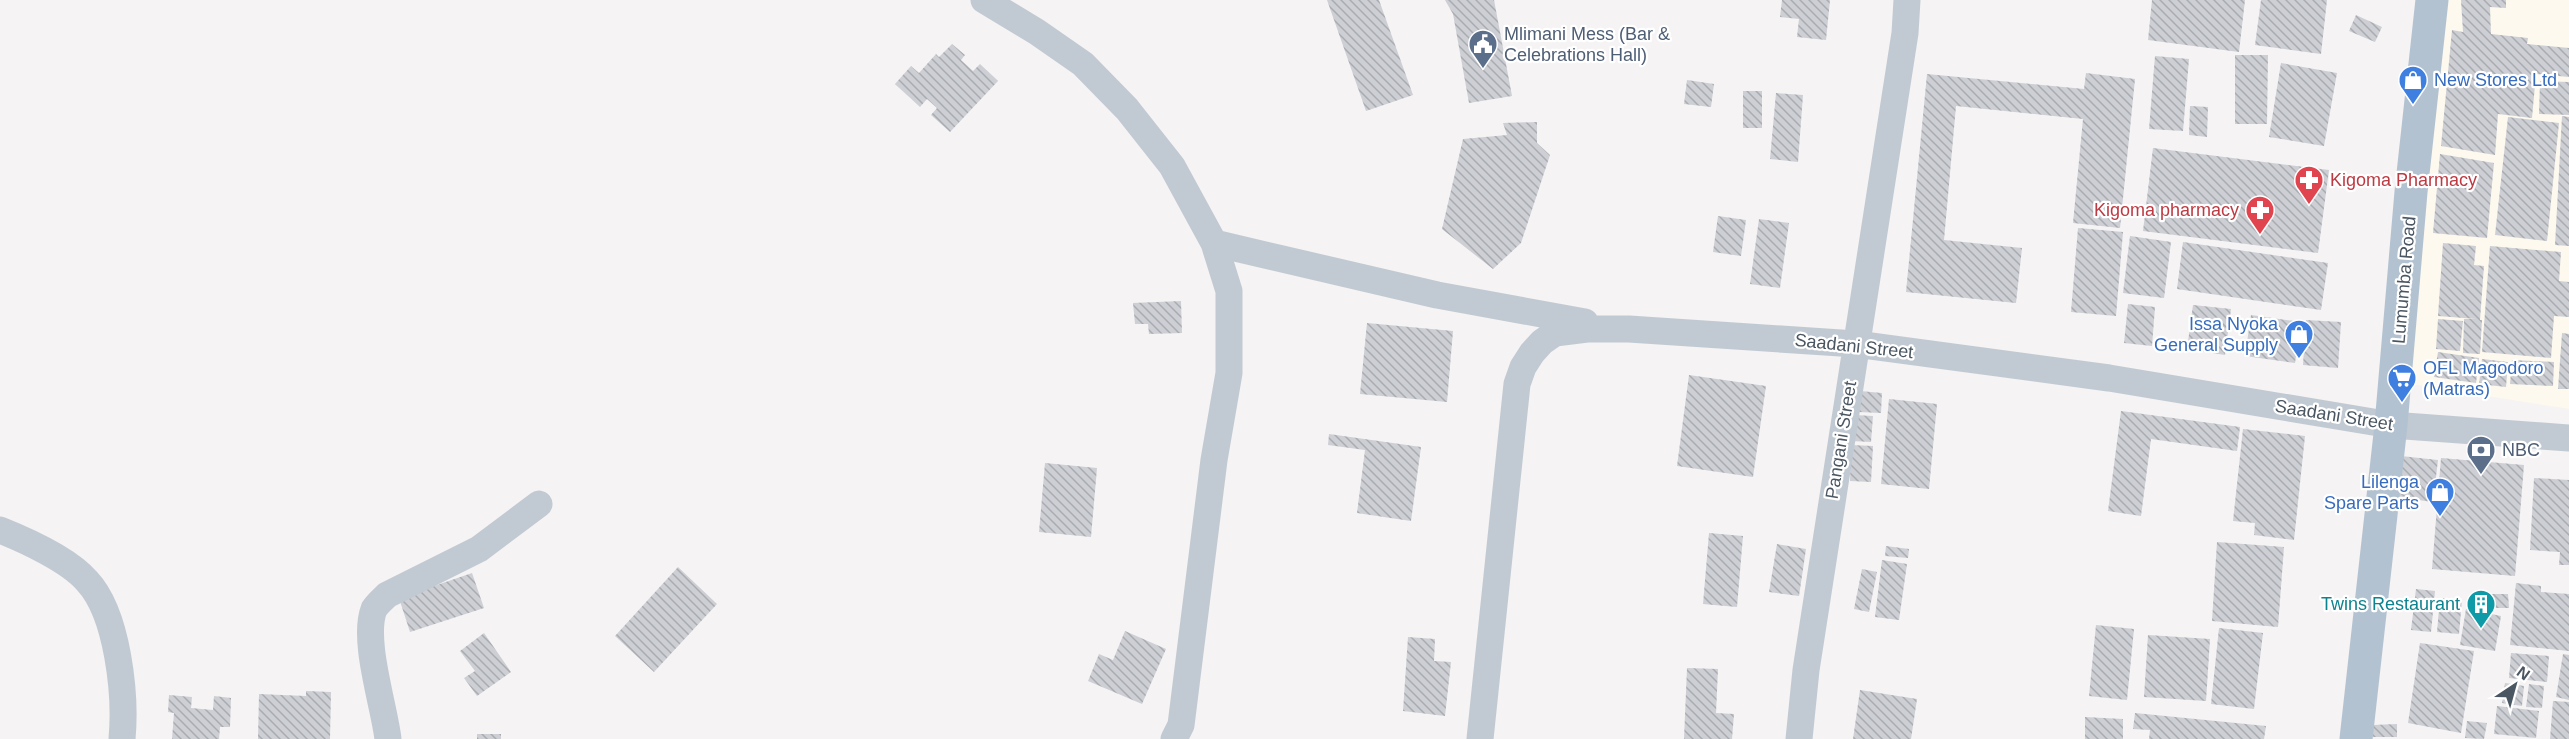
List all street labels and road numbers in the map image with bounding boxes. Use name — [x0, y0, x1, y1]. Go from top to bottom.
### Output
street label: Lumumba Road — [2388, 215, 2420, 345]
street label: Saadani Street — [1794, 330, 1914, 362]
street label: Pangani Street — [1822, 380, 1860, 500]
street label: Saadani Street — [2274, 396, 2394, 434]

